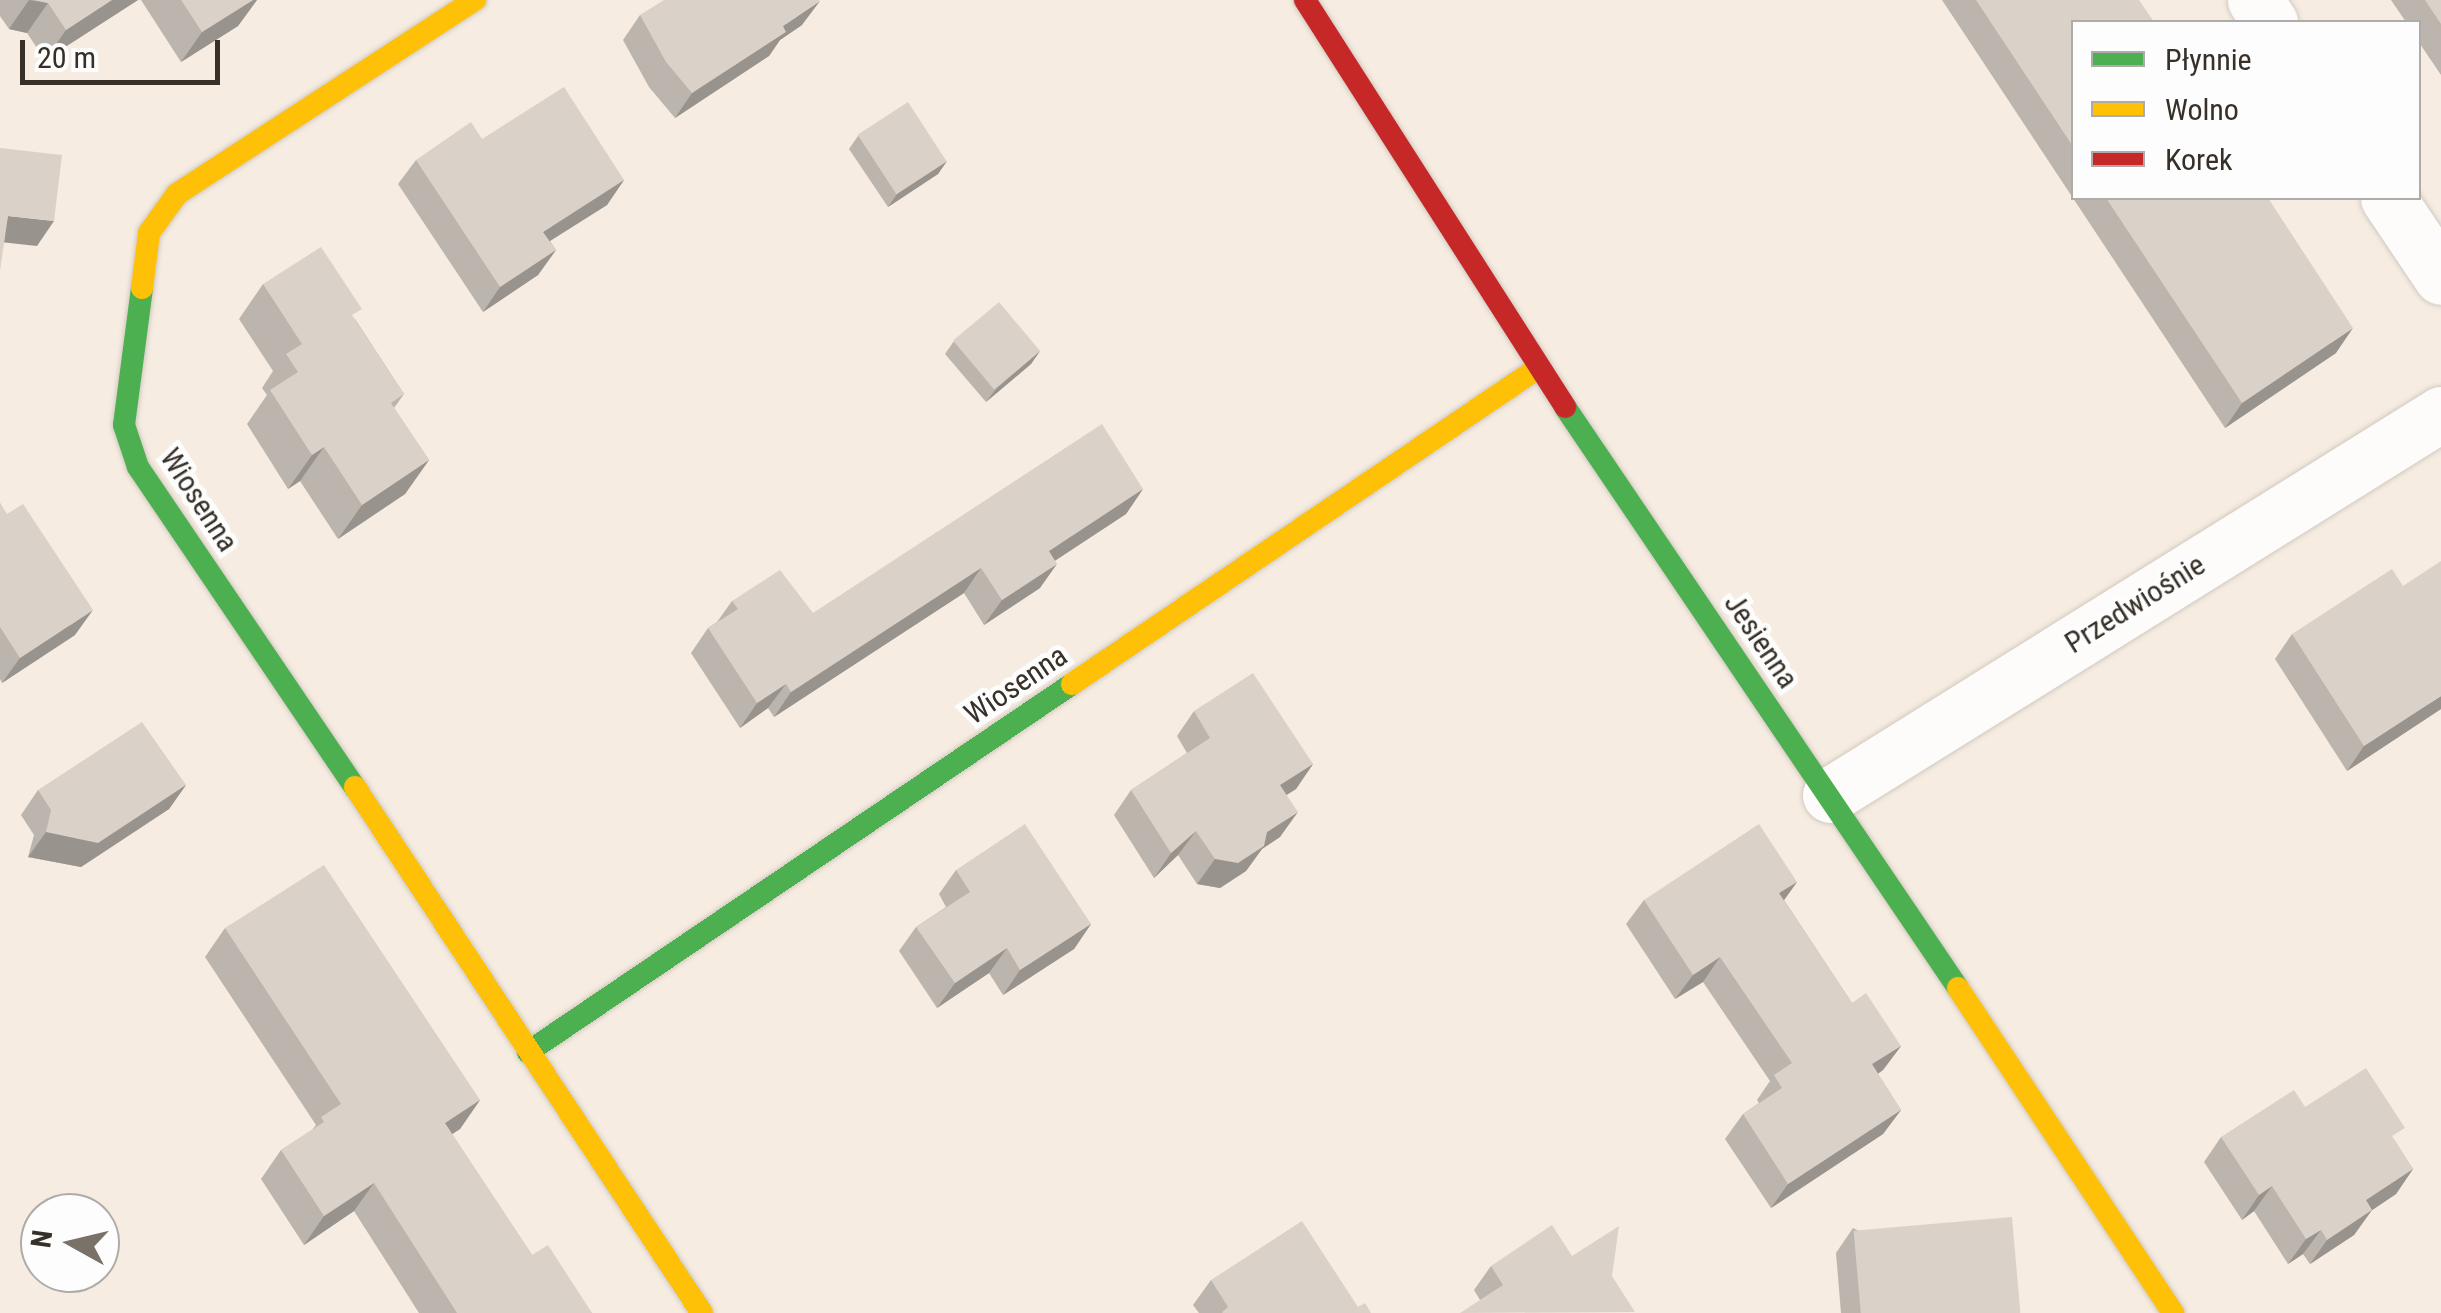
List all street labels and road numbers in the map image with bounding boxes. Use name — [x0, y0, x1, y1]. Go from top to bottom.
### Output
street label: Wiosenna — [152, 442, 246, 558]
street label: Przedwiośnie — [2058, 547, 2212, 661]
street label: Jesienna — [1716, 587, 1806, 695]
street label: Wiosenna — [958, 638, 1074, 732]

